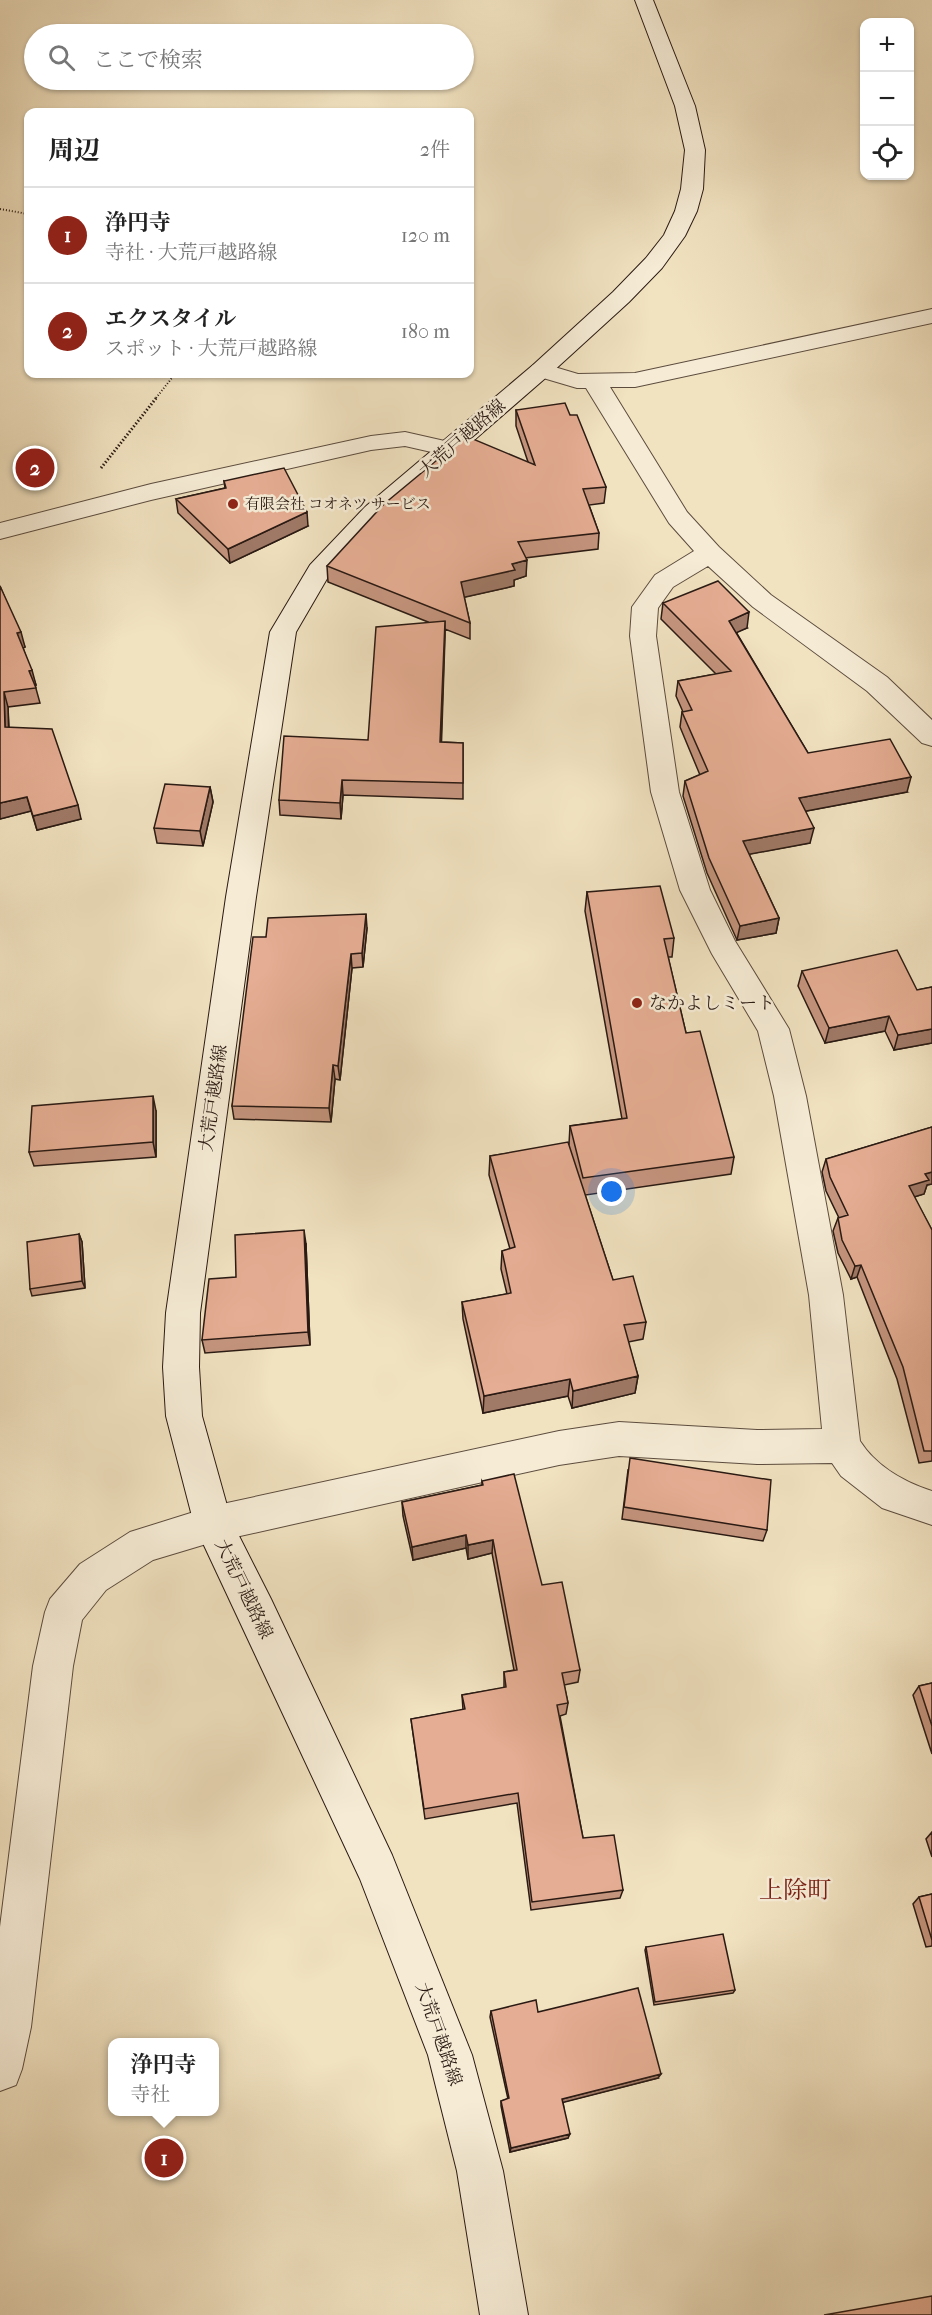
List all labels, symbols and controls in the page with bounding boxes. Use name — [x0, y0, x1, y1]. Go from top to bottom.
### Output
map controls — [860, 18, 914, 180]
button: + — [860, 18, 914, 72]
search box — [24, 24, 474, 90]
icon: search — [45, 41, 78, 74]
text: ここで検索 — [93, 47, 203, 73]
button: − — [860, 72, 914, 126]
button: locate — [860, 126, 914, 180]
text: 周辺 — [48, 135, 100, 166]
text: 2件 — [420, 138, 450, 161]
text: 浄円寺 — [105, 210, 171, 236]
text: 1 — [64, 224, 71, 247]
text: 120 m — [401, 224, 450, 247]
text: 寺社 · 大荒戸越路線 — [105, 241, 278, 264]
text: エクスタイル — [105, 306, 236, 332]
text: 2 — [62, 320, 73, 343]
text: 180 m — [401, 320, 450, 343]
text: スポット · 大荒戸越路線 — [105, 337, 318, 360]
street label: 大荒戸越路線 — [415, 395, 510, 482]
pin: 2 — [15, 446, 54, 490]
place label: 有限会社 コオネツ サービス — [245, 495, 431, 513]
marker: 有限会社 コオネツ サービス — [226, 497, 240, 511]
place label: なかよしミート — [649, 993, 775, 1014]
marker: なかよしミート — [630, 996, 644, 1010]
street label: 大荒戸越路線 — [196, 1043, 231, 1153]
your location — [597, 1177, 626, 1206]
street label: 大荒戸越路線 — [210, 1536, 277, 1642]
district label: 上除町 — [759, 1876, 831, 1904]
street label: 大荒戸越路線 — [411, 1980, 466, 2089]
popup — [108, 2038, 219, 2116]
text: 浄円寺 — [130, 2052, 197, 2078]
text: 寺社 — [130, 2083, 170, 2106]
pin: 1 — [144, 2136, 184, 2180]

